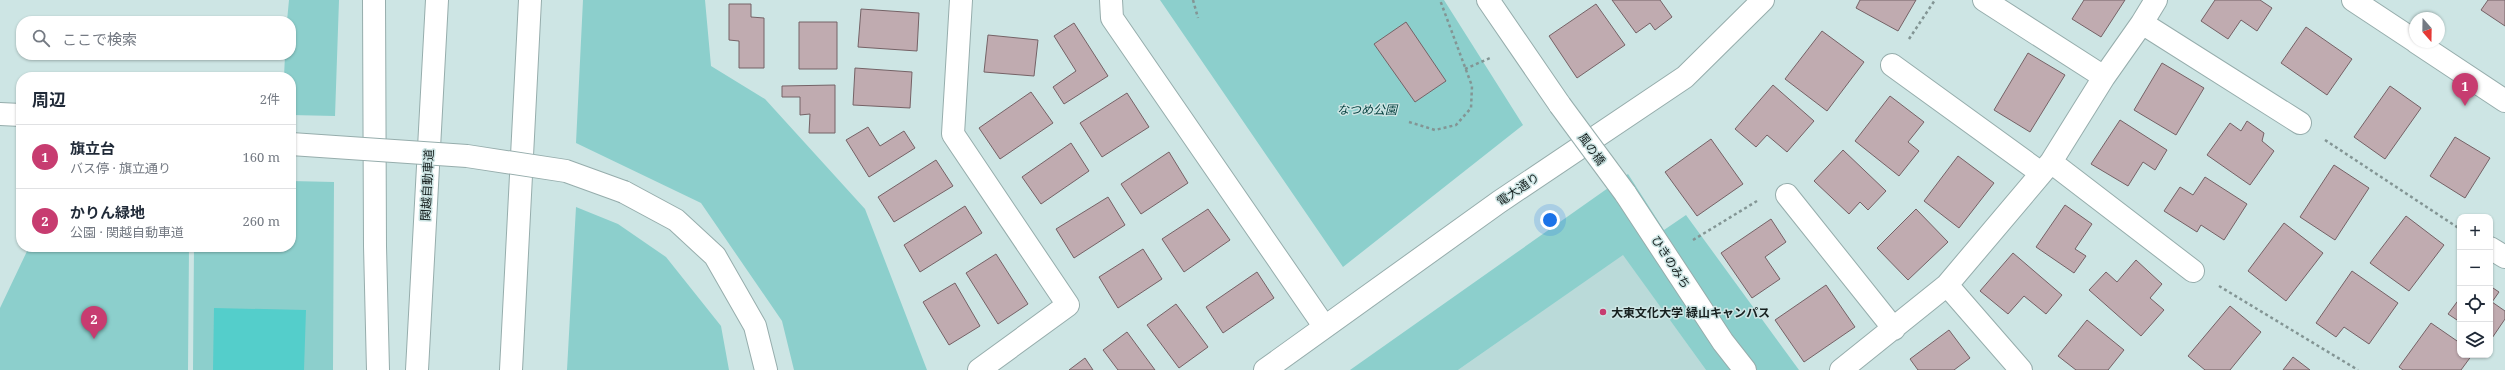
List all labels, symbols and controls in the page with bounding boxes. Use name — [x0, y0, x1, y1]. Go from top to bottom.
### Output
north arrow — [2409, 12, 2445, 48]
search box — [16, 16, 296, 60]
icon: search — [30, 27, 52, 49]
text: ここで検索 — [62, 29, 137, 49]
pin: 1 — [2452, 73, 2478, 106]
text: 周辺 — [32, 88, 66, 111]
text: 2件 — [260, 90, 280, 108]
park label: なつめ公園 — [1337, 101, 1399, 118]
street label: 風の橋 — [1575, 129, 1609, 169]
text: 旗立台 — [70, 138, 115, 158]
text: 1 — [41, 148, 49, 166]
text: 160 m — [243, 148, 280, 166]
street label: 関越自動車道 — [417, 149, 437, 221]
text: バス停 · 旗立通り — [70, 159, 171, 177]
street label: 電大通り — [1493, 169, 1543, 209]
text: かりん緑地 — [70, 202, 145, 222]
your location — [1540, 210, 1560, 230]
text: 2 — [41, 212, 49, 230]
text: 260 m — [243, 212, 280, 230]
map controls — [2457, 214, 2493, 358]
button: + — [2457, 214, 2493, 250]
text: 公園 · 関越自動車道 — [70, 223, 184, 241]
street label: ひきのみち — [1648, 232, 1694, 292]
button: − — [2457, 250, 2493, 286]
button: locate — [2457, 286, 2493, 322]
place label: 大東文化大学 緑山キャンパス — [1611, 304, 1770, 321]
pin: 2 — [81, 306, 107, 339]
marker: 大東文化大学 緑山キャンパス — [1598, 307, 1608, 317]
button: layers — [2457, 322, 2493, 358]

